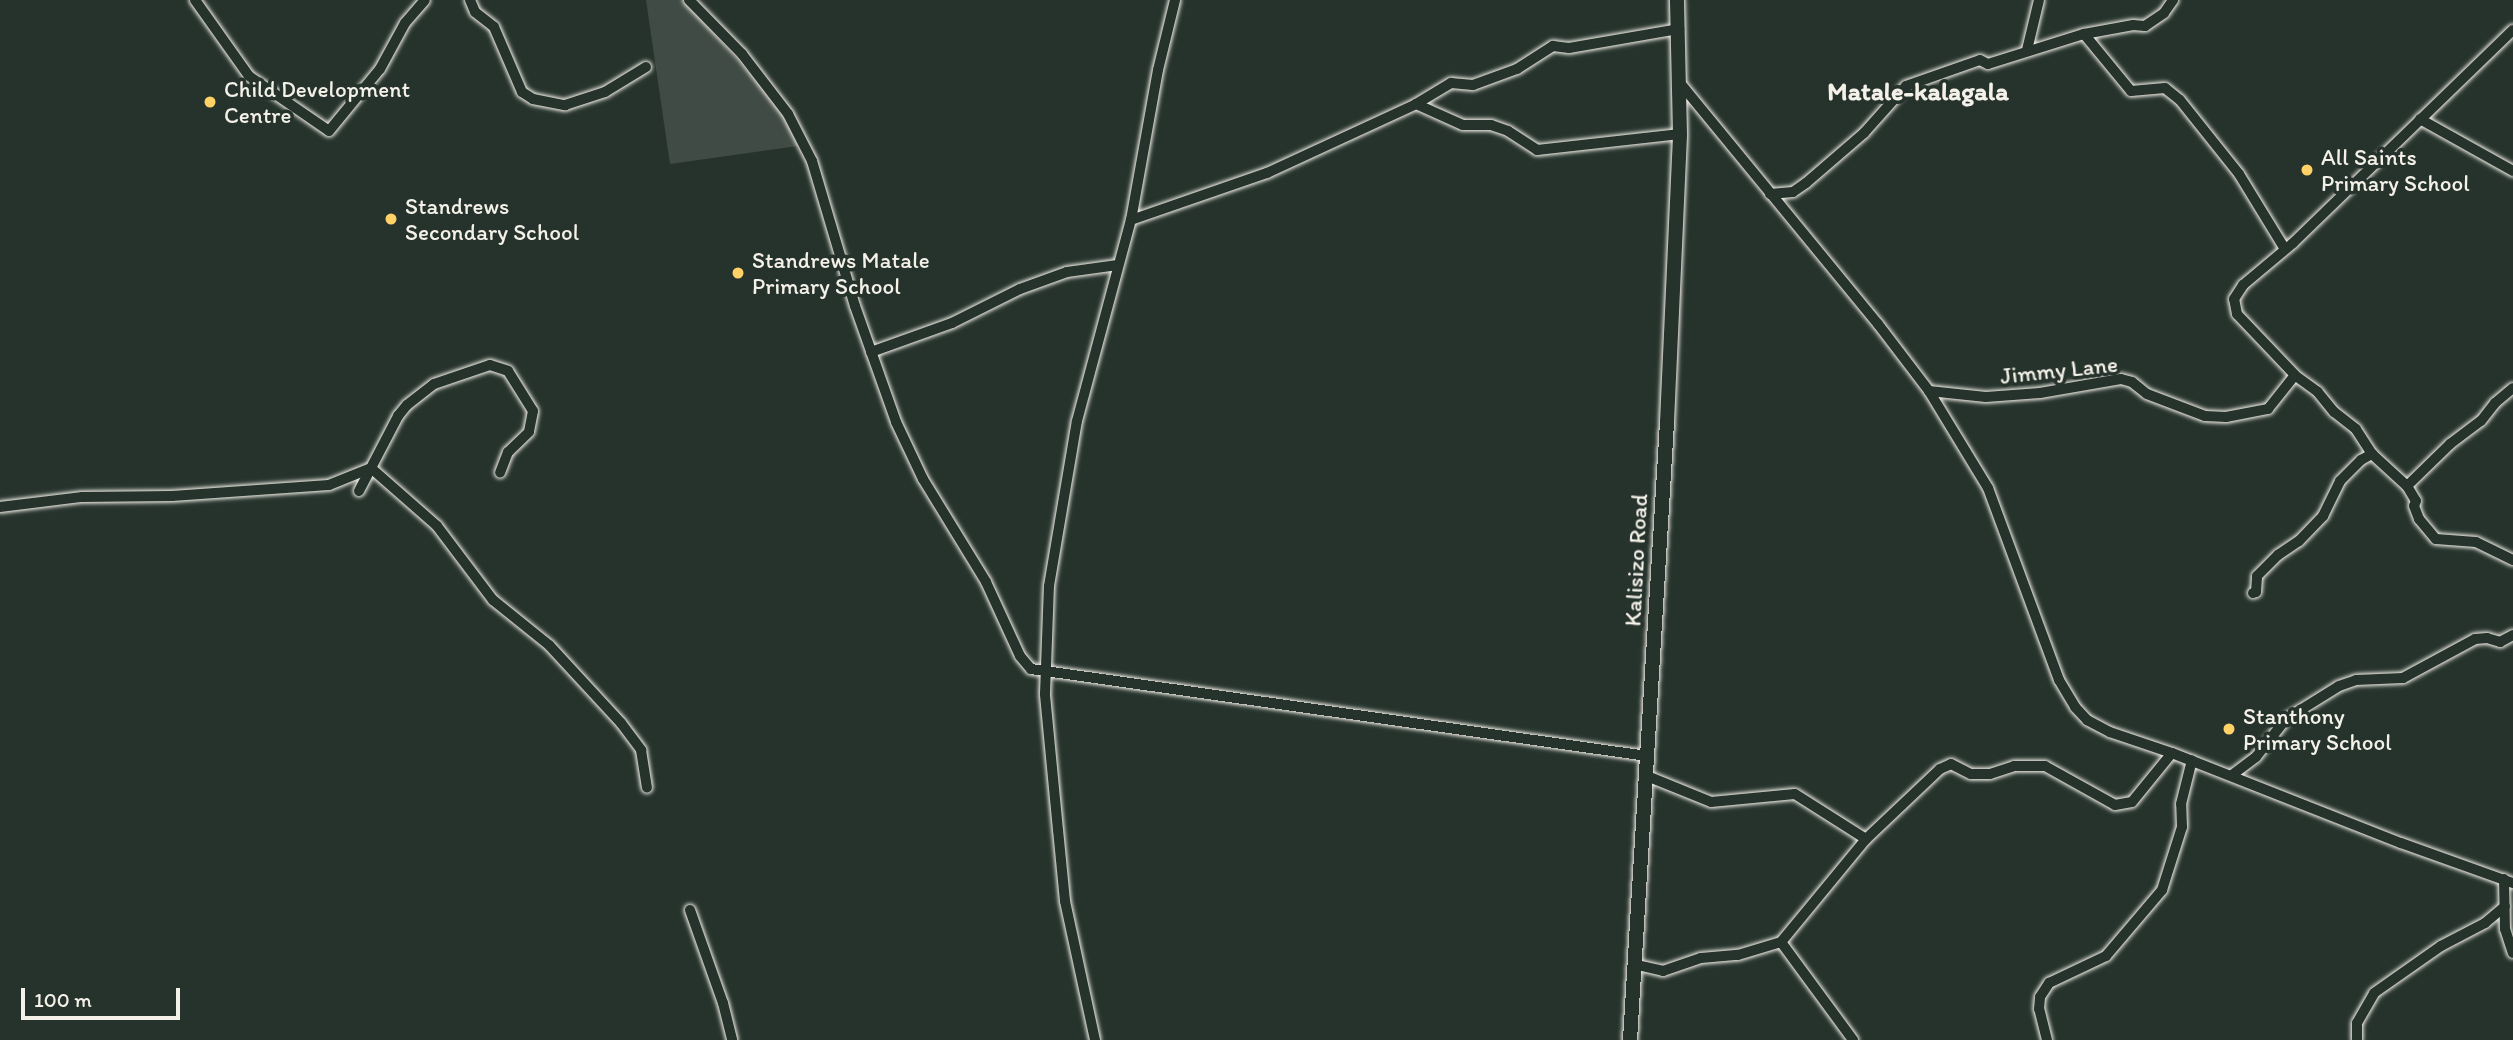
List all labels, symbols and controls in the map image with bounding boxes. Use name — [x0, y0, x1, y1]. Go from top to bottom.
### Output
place label: Child Development Centre — [224, 75, 411, 129]
district label: Matale-kalagala — [1827, 76, 2009, 108]
marker: Child Development Centre — [202, 94, 218, 110]
place label: All Saints Primary School — [2321, 143, 2470, 197]
marker: All Saints Primary School — [2299, 162, 2315, 178]
place label: Standrews Secondary School — [405, 192, 579, 246]
marker: Standrews Secondary School — [383, 211, 399, 227]
place label: Standrews Matale Primary School — [752, 246, 929, 300]
marker: Standrews Matale Primary School — [730, 265, 746, 281]
street label: Jimmy Lane — [1999, 350, 2119, 390]
street label: Kalisizo Road — [1619, 493, 1653, 627]
place label: Stanthony Primary School — [2243, 702, 2392, 756]
marker: Stanthony Primary School — [2221, 721, 2237, 737]
scale bar — [24, 974, 184, 1018]
text: 100 m — [34, 987, 92, 1012]

